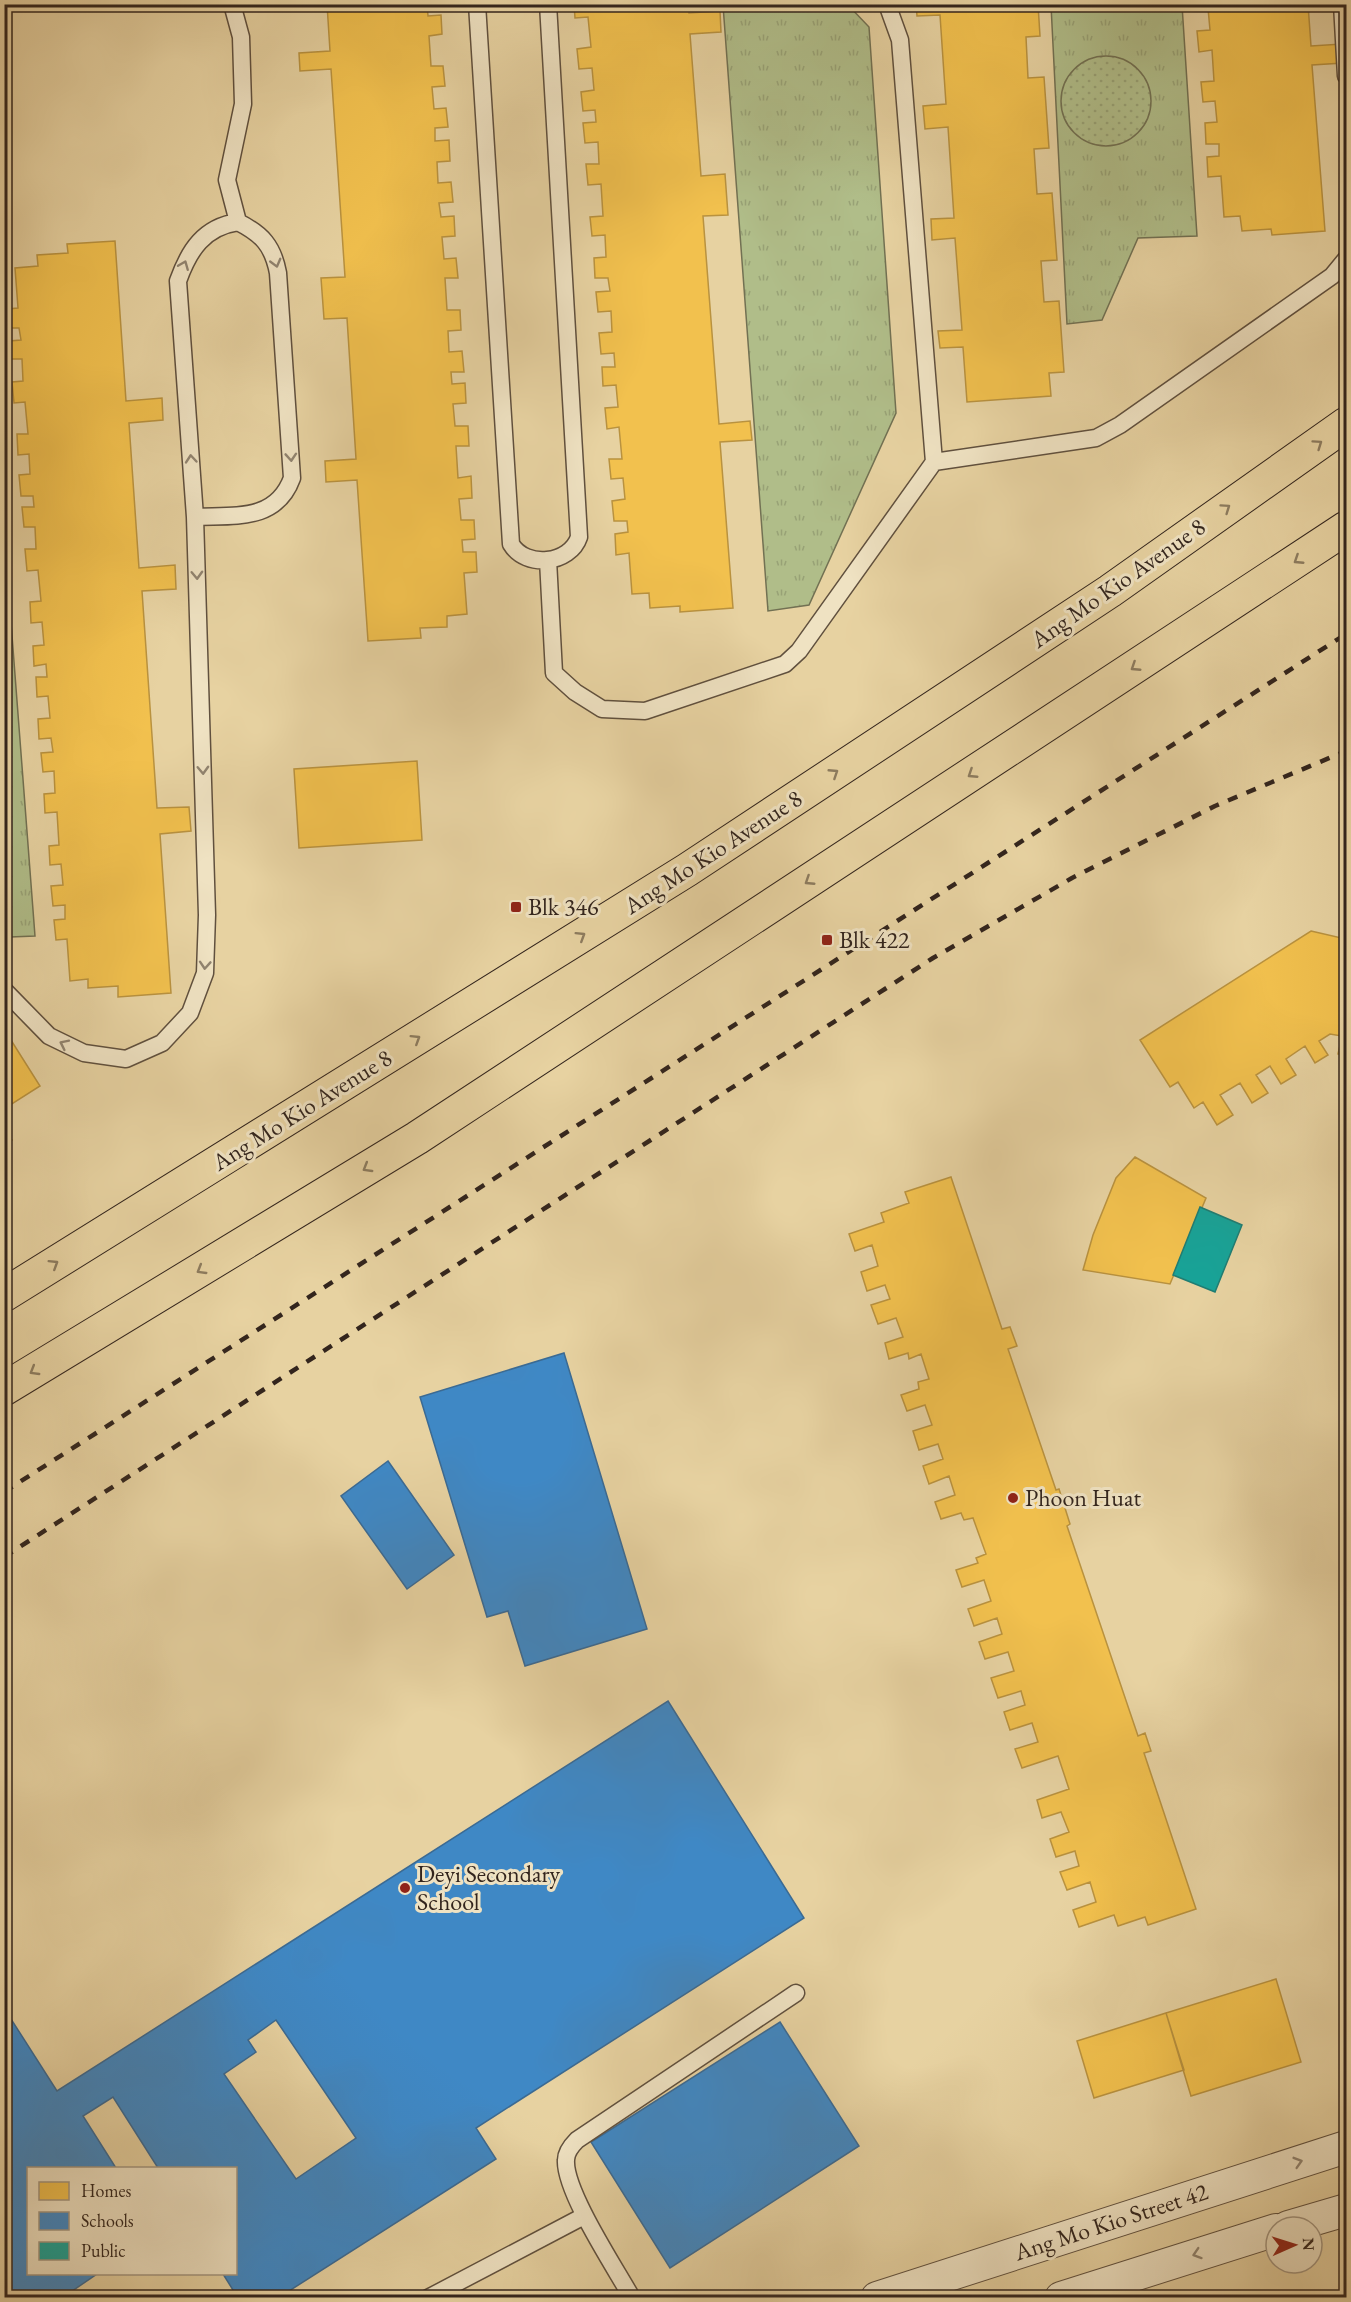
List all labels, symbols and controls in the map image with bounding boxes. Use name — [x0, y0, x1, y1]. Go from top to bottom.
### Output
one-way arrow — [268, 258, 281, 268]
one-way arrow — [177, 261, 189, 272]
one-way arrow — [1311, 440, 1322, 451]
one-way arrow — [284, 453, 297, 462]
one-way arrow — [185, 454, 198, 463]
one-way arrow — [1219, 505, 1230, 516]
street label: Ang Mo Kio Avenue 8 — [1023, 511, 1211, 655]
one-way arrow — [1293, 552, 1304, 563]
one-way arrow — [191, 571, 203, 580]
one-way arrow — [1130, 660, 1141, 671]
one-way arrow — [197, 766, 209, 775]
one-way arrow — [968, 767, 979, 778]
one-way arrow — [827, 770, 838, 781]
street label: Ang Mo Kio Avenue 8 — [617, 782, 808, 921]
one-way arrow — [805, 874, 816, 885]
place label: Blk 346 — [528, 891, 598, 922]
marker: Blk 346 — [509, 900, 523, 914]
place label: Blk 422 — [839, 924, 910, 955]
one-way arrow — [575, 931, 585, 943]
marker: Blk 422 — [820, 933, 834, 947]
one-way arrow — [199, 961, 212, 970]
one-way arrow — [409, 1035, 420, 1046]
one-way arrow — [60, 1039, 71, 1051]
street label: Ang Mo Kio Avenue 8 — [205, 1042, 397, 1178]
one-way arrow — [363, 1161, 374, 1172]
one-way arrow — [47, 1260, 58, 1271]
one-way arrow — [197, 1262, 207, 1274]
one-way arrow — [30, 1364, 40, 1376]
place label: Phoon Huat — [1025, 1482, 1142, 1513]
marker: Phoon Huat — [1006, 1491, 1020, 1505]
place label: Deyi Secondary School — [417, 1858, 561, 1917]
marker: Deyi Secondary School — [398, 1881, 412, 1895]
one-way arrow — [1292, 2157, 1303, 2169]
legend — [27, 2167, 237, 2275]
street label: Ang Mo Kio Street 42 — [1009, 2175, 1212, 2268]
text: Homes — [81, 2179, 132, 2202]
text: Schools — [81, 2209, 134, 2232]
north arrow — [1264, 2215, 1324, 2275]
text: N — [1298, 2237, 1319, 2251]
text: Public — [81, 2239, 125, 2262]
one-way arrow — [1192, 2247, 1203, 2260]

